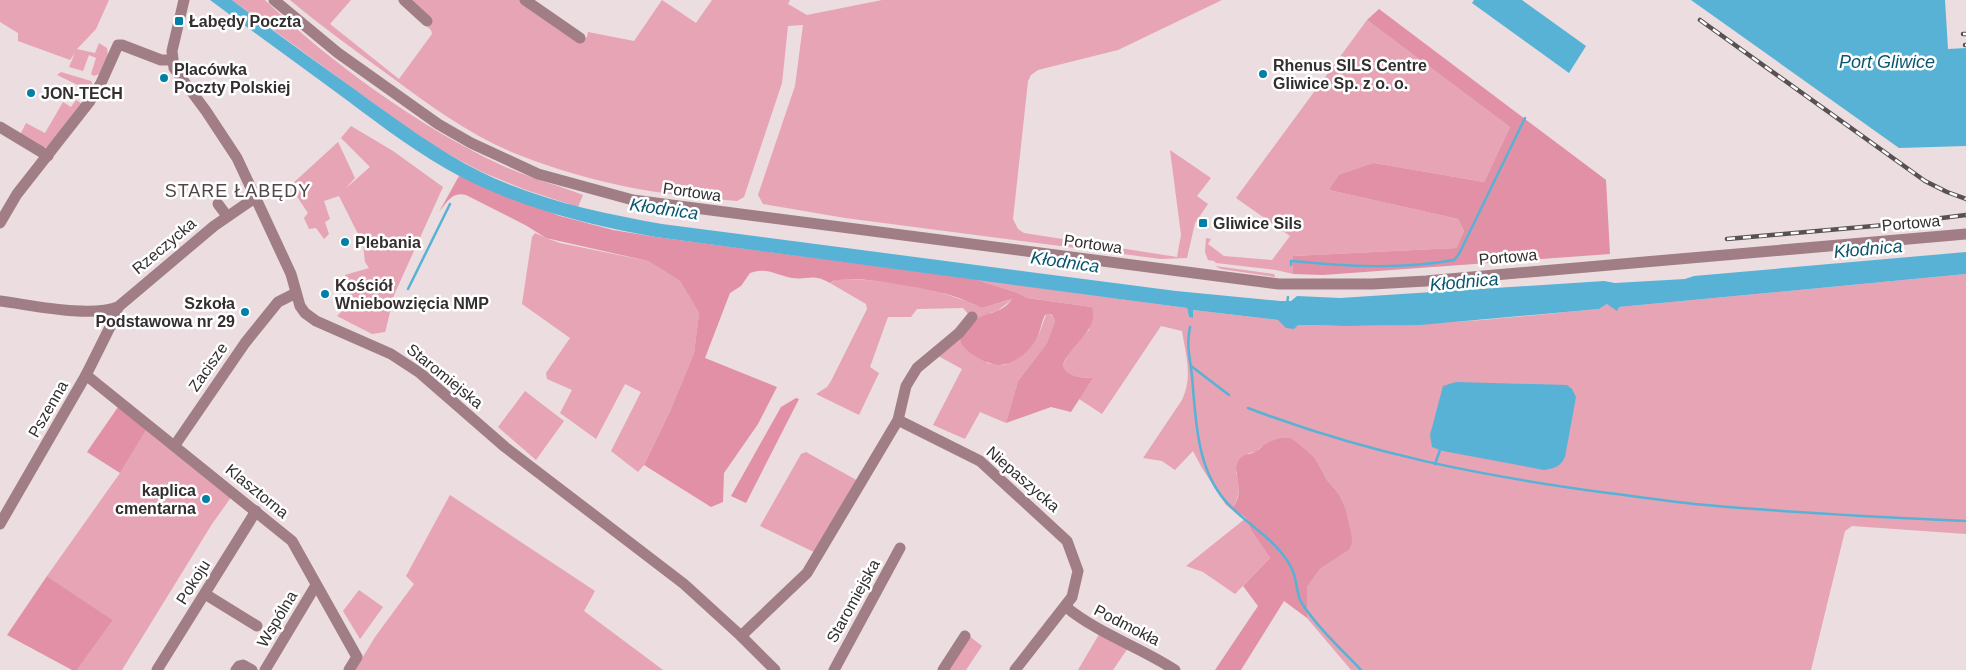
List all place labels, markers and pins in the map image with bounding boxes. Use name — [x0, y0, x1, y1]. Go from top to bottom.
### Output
place label: Łabędy Poczta — [189, 13, 301, 30]
marker: Łabędy Poczta — [173, 15, 185, 27]
place label: Rhenus SILS Centre Gliwice Sp. z o. o. — [1273, 57, 1427, 92]
place label: Placówka Poczty Polskiej — [174, 61, 291, 96]
marker: Rhenus SILS Centre Gliwice Sp. z o. o. — [1257, 68, 1269, 80]
marker: Placówka Poczty Polskiej — [158, 72, 170, 84]
place label: JON-TECH — [41, 85, 123, 102]
marker: JON-TECH — [25, 87, 37, 99]
place label: Gliwice Sils — [1213, 215, 1302, 232]
marker: Gliwice Sils — [1197, 217, 1209, 229]
place label: Plebania — [355, 234, 421, 251]
marker: Plebania — [339, 236, 351, 248]
place label: Kościół Wniebowzięcia NMP — [335, 277, 489, 312]
marker: Kościół Wniebowzięcia NMP — [319, 288, 331, 300]
place label: Szkoła Podstawowa nr 29 — [95, 295, 235, 330]
marker: Szkoła Podstawowa nr 29 — [239, 306, 251, 318]
place label: kaplica cmentarna — [115, 482, 196, 517]
marker: kaplica cmentarna — [200, 493, 212, 505]

